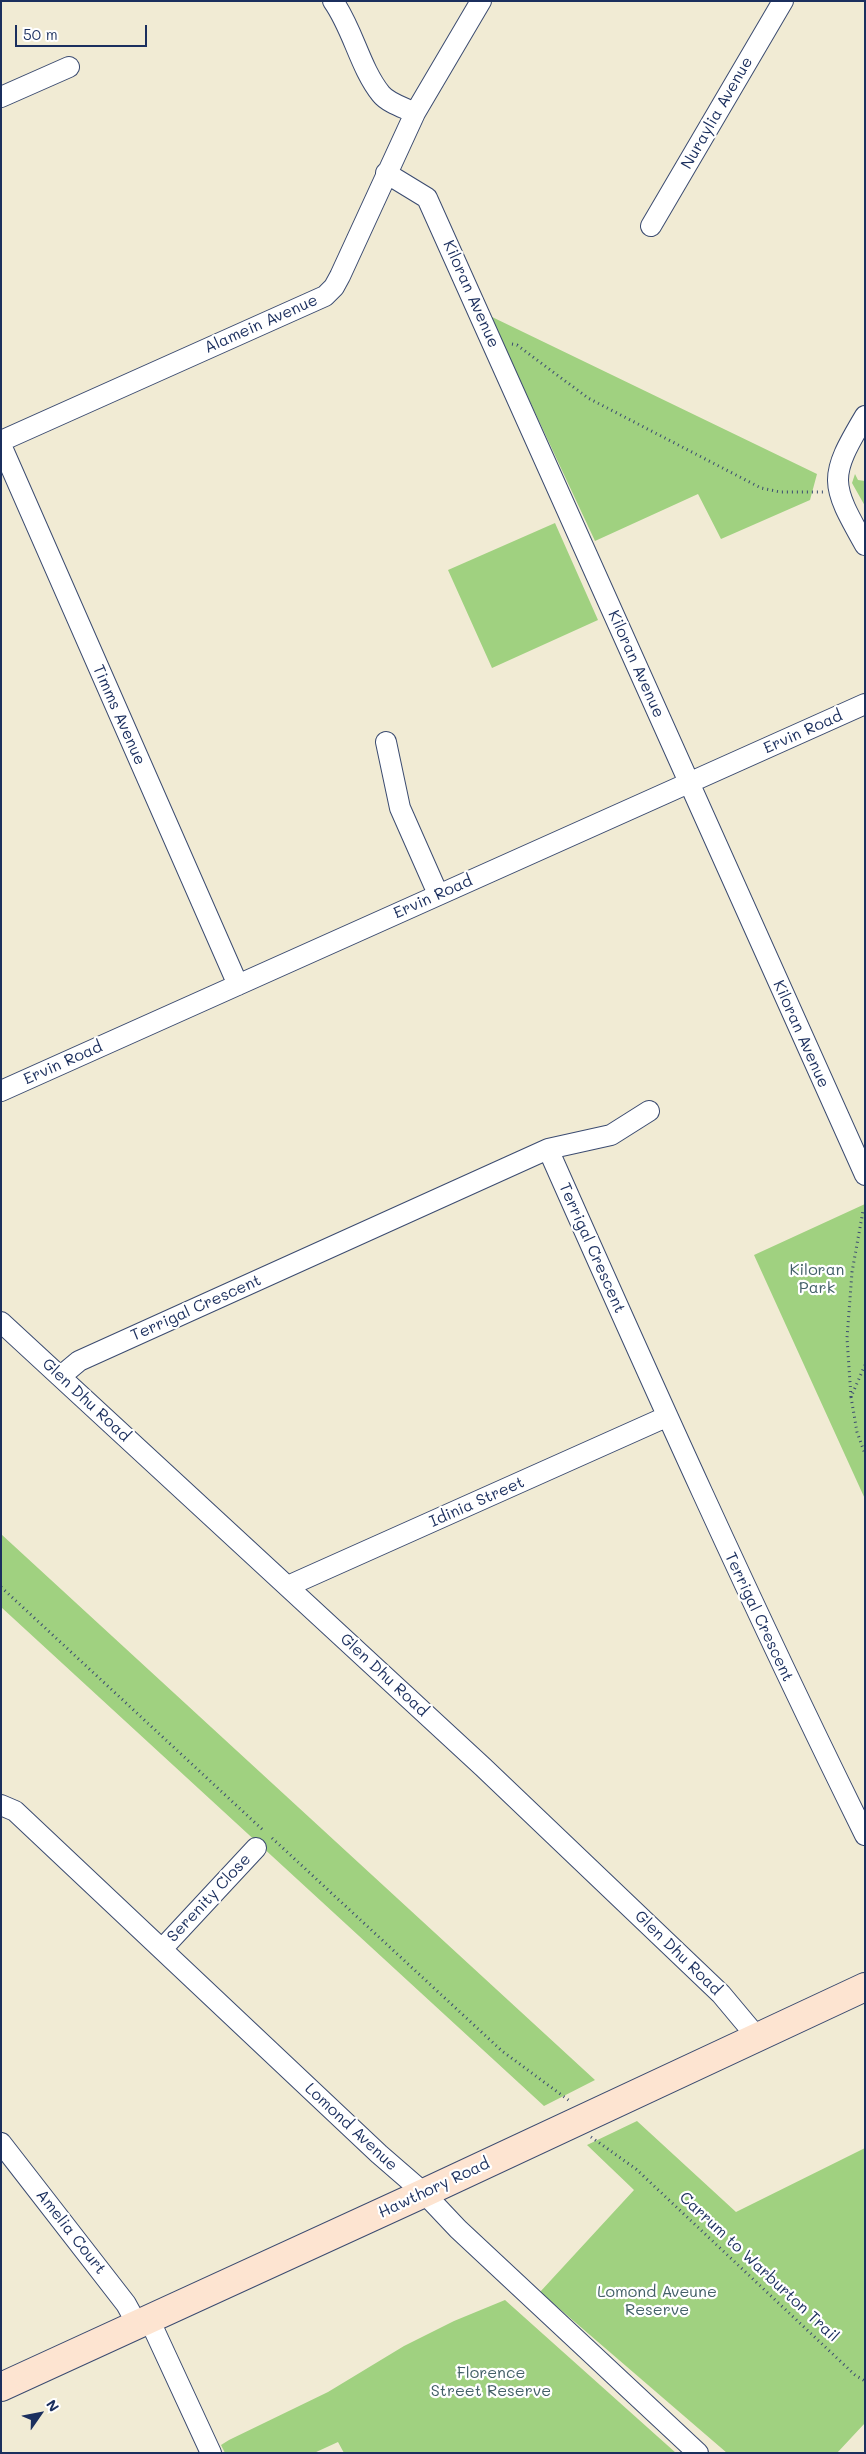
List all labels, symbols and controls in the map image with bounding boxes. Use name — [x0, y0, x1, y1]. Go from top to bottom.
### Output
scale bar — [18, 15, 150, 47]
text: 50 m — [23, 24, 58, 44]
street label: Nuraylia Avenue — [677, 54, 757, 172]
street label: Kiloran Avenue — [439, 237, 503, 351]
street label: Alamein Avenue — [201, 290, 321, 358]
street label: Kiloran Avenue — [604, 607, 668, 721]
street label: Timms Avenue — [88, 662, 150, 768]
street label: Ervin Road — [761, 706, 845, 758]
street label: Ervin Road — [391, 871, 475, 923]
street label: Kiloran Avenue — [769, 977, 833, 1091]
street label: Ervin Road — [21, 1037, 105, 1089]
street label: Terrigal Crescent — [555, 1180, 629, 1316]
park label: Kiloran Park — [790, 1260, 844, 1298]
street label: Terrigal Crescent — [128, 1271, 264, 1345]
street label: Glen Dhu Road — [38, 1354, 134, 1446]
street label: Idinia Street — [427, 1473, 527, 1531]
street label: Terrigal Crescent — [721, 1549, 797, 1685]
street label: Glen Dhu Road — [336, 1629, 432, 1721]
street label: Serenity Close — [163, 1850, 255, 1946]
street label: Glen Dhu Road — [631, 1907, 725, 1999]
street label: Lomond Avenue — [301, 2079, 401, 2175]
street label: Hawthory Road — [375, 2154, 493, 2222]
street label: Amelia Court — [32, 2186, 110, 2278]
street label: Carrum to Warburton Trail — [675, 2188, 843, 2346]
park label: Lomond Aveune Reserve — [597, 2282, 717, 2320]
park label: Florence Street Reserve — [431, 2363, 551, 2401]
north arrow — [15, 2389, 65, 2439]
text: N — [42, 2396, 64, 2415]

